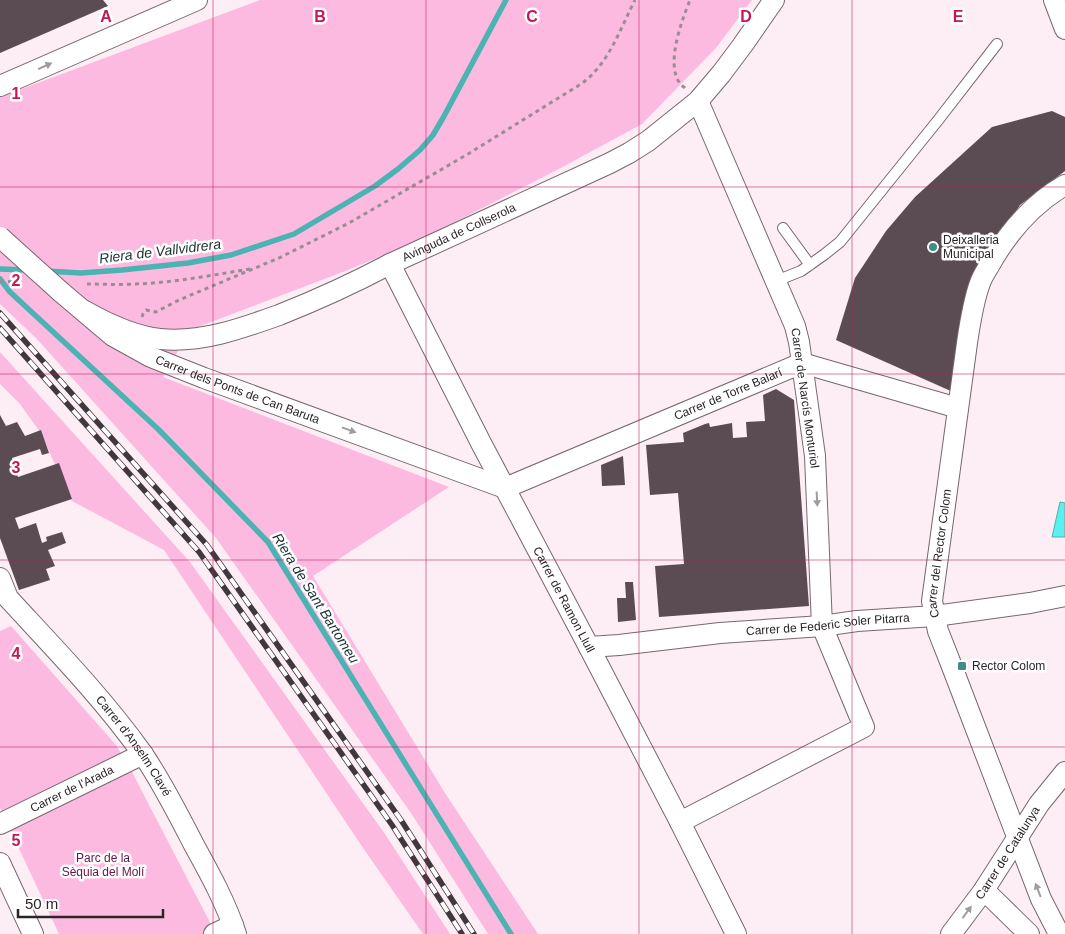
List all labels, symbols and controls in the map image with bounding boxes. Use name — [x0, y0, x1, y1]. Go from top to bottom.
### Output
text: A — [100, 8, 112, 25]
text: B — [314, 8, 326, 25]
text: C — [526, 8, 538, 25]
text: D — [740, 8, 752, 25]
text: E — [953, 8, 964, 25]
one-way arrow — [38, 62, 52, 70]
text: 1 — [12, 85, 21, 102]
street label: Avinguda de Collserola — [400, 200, 518, 264]
place label: Deixalleria Municipal — [943, 233, 999, 261]
water label: Riera de Vallvidrera — [98, 236, 222, 266]
marker: Deixalleria Municipal — [927, 241, 939, 253]
text: 2 — [12, 272, 21, 289]
street label: Carrer de Narcís Monturiol — [788, 327, 822, 469]
street label: Carrer dels Ponts de Can Baruta — [153, 352, 322, 427]
street label: Carrer de Torre Balarí — [672, 365, 785, 423]
one-way arrow — [341, 427, 356, 434]
text: 3 — [12, 459, 21, 476]
street label: Carrer del Rector Colom — [925, 488, 954, 619]
one-way arrow — [813, 491, 821, 507]
water label: Riera de Sant Bartomeu — [269, 530, 363, 666]
street label: Carrer de Ramon Llull — [530, 544, 598, 655]
street label: Carrer de Federic Soler Pitarra — [746, 611, 910, 638]
text: 4 — [12, 645, 21, 662]
place label: Rector Colom — [972, 659, 1045, 673]
marker: Rector Colom — [956, 660, 968, 672]
street label: Carrer d'Anselm Clavé — [93, 693, 174, 799]
street label: Carrer de l'Arada — [28, 762, 116, 815]
street label: Carrer de Catalunya — [972, 803, 1043, 902]
text: 5 — [12, 832, 21, 849]
park label: Parc de la Sèquia del Molí — [62, 851, 145, 879]
one-way arrow — [1034, 882, 1042, 897]
scale bar — [18, 886, 162, 918]
text: 50 m — [25, 895, 58, 912]
one-way arrow — [962, 906, 973, 919]

